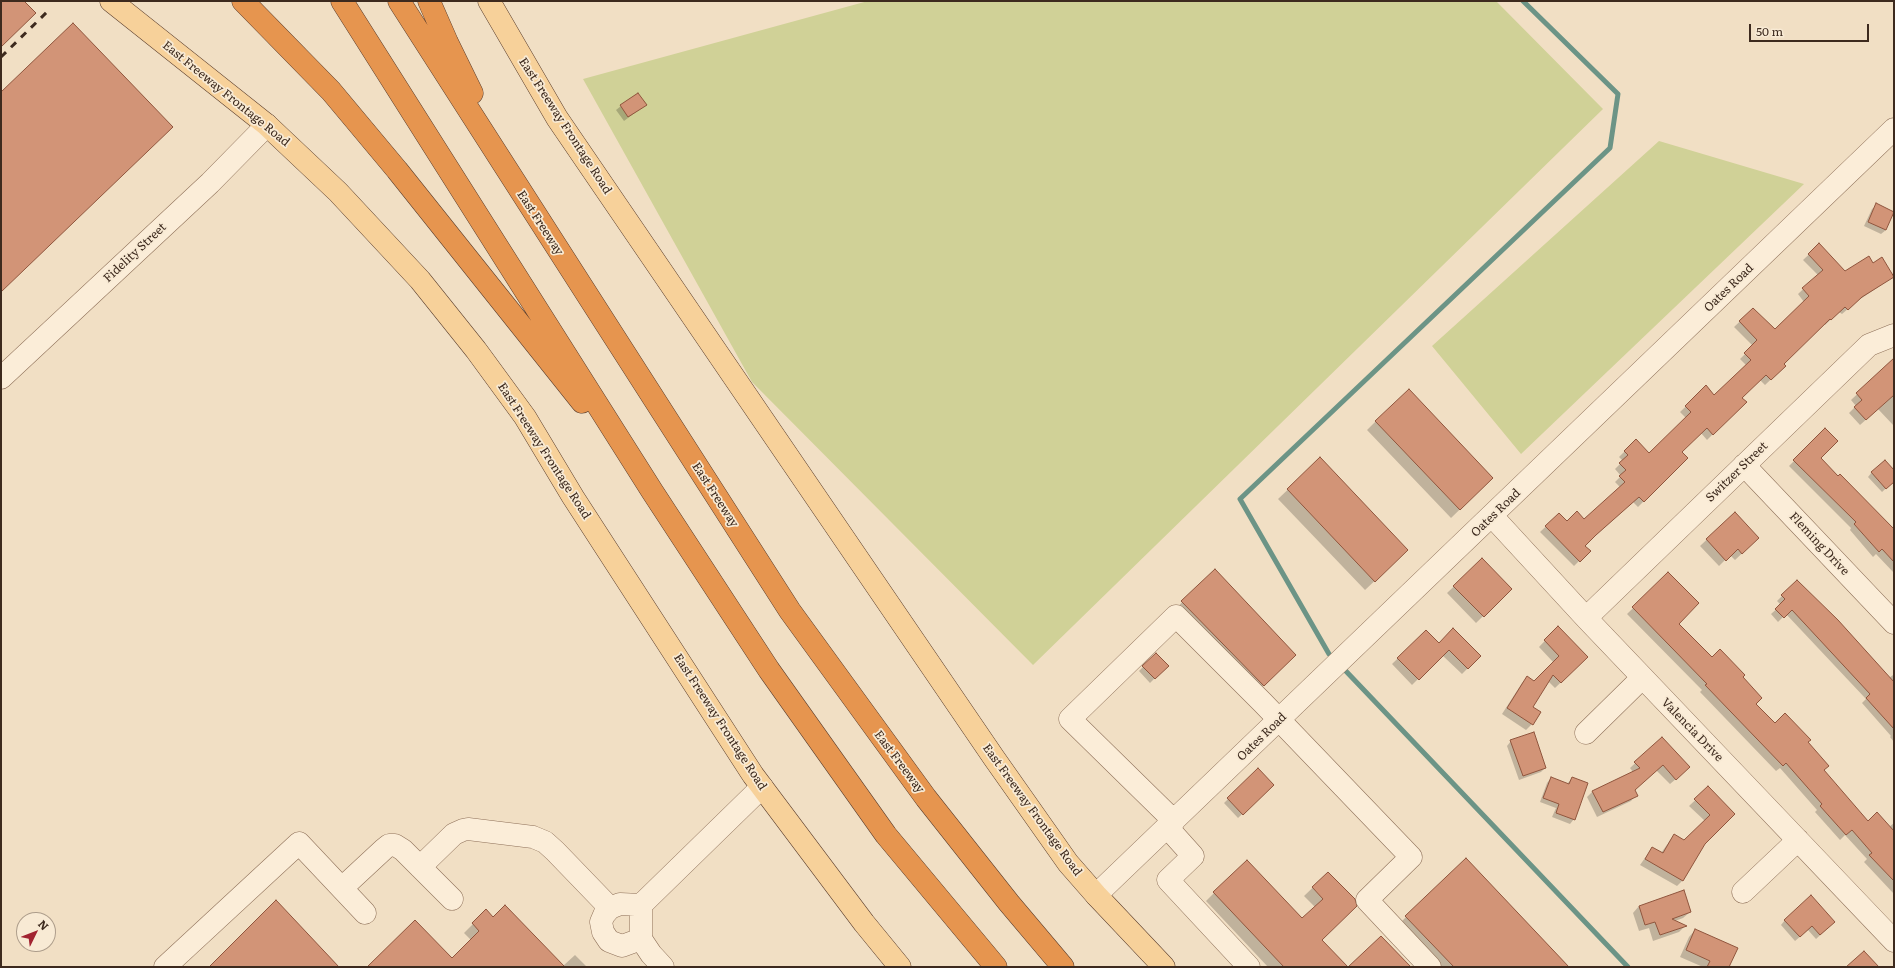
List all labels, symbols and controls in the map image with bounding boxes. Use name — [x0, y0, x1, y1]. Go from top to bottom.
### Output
scale bar — [1751, 16, 1871, 42]
text: 50 m — [1756, 22, 1783, 40]
street label: East Freeway Frontage Road — [159, 38, 293, 150]
street label: East Freeway Frontage Road — [516, 55, 614, 197]
street label: East Freeway — [514, 188, 566, 258]
street label: Fidelity Street — [101, 220, 169, 286]
street label: Oates Road — [1701, 261, 1757, 315]
street label: East Freeway Frontage Road — [495, 380, 593, 522]
street label: Switzer Street — [1703, 439, 1771, 505]
street label: East Freeway — [689, 460, 741, 530]
street label: Oates Road — [1468, 486, 1524, 540]
street label: Fleming Drive — [1786, 509, 1852, 579]
street label: East Freeway Frontage Road — [671, 651, 769, 793]
street label: Valencia Drive — [1658, 695, 1726, 765]
street label: Oates Road — [1234, 710, 1290, 764]
street label: East Freeway — [871, 728, 927, 796]
street label: East Freeway Frontage Road — [979, 741, 1085, 879]
north arrow — [16, 912, 56, 952]
text: N — [35, 916, 53, 933]

